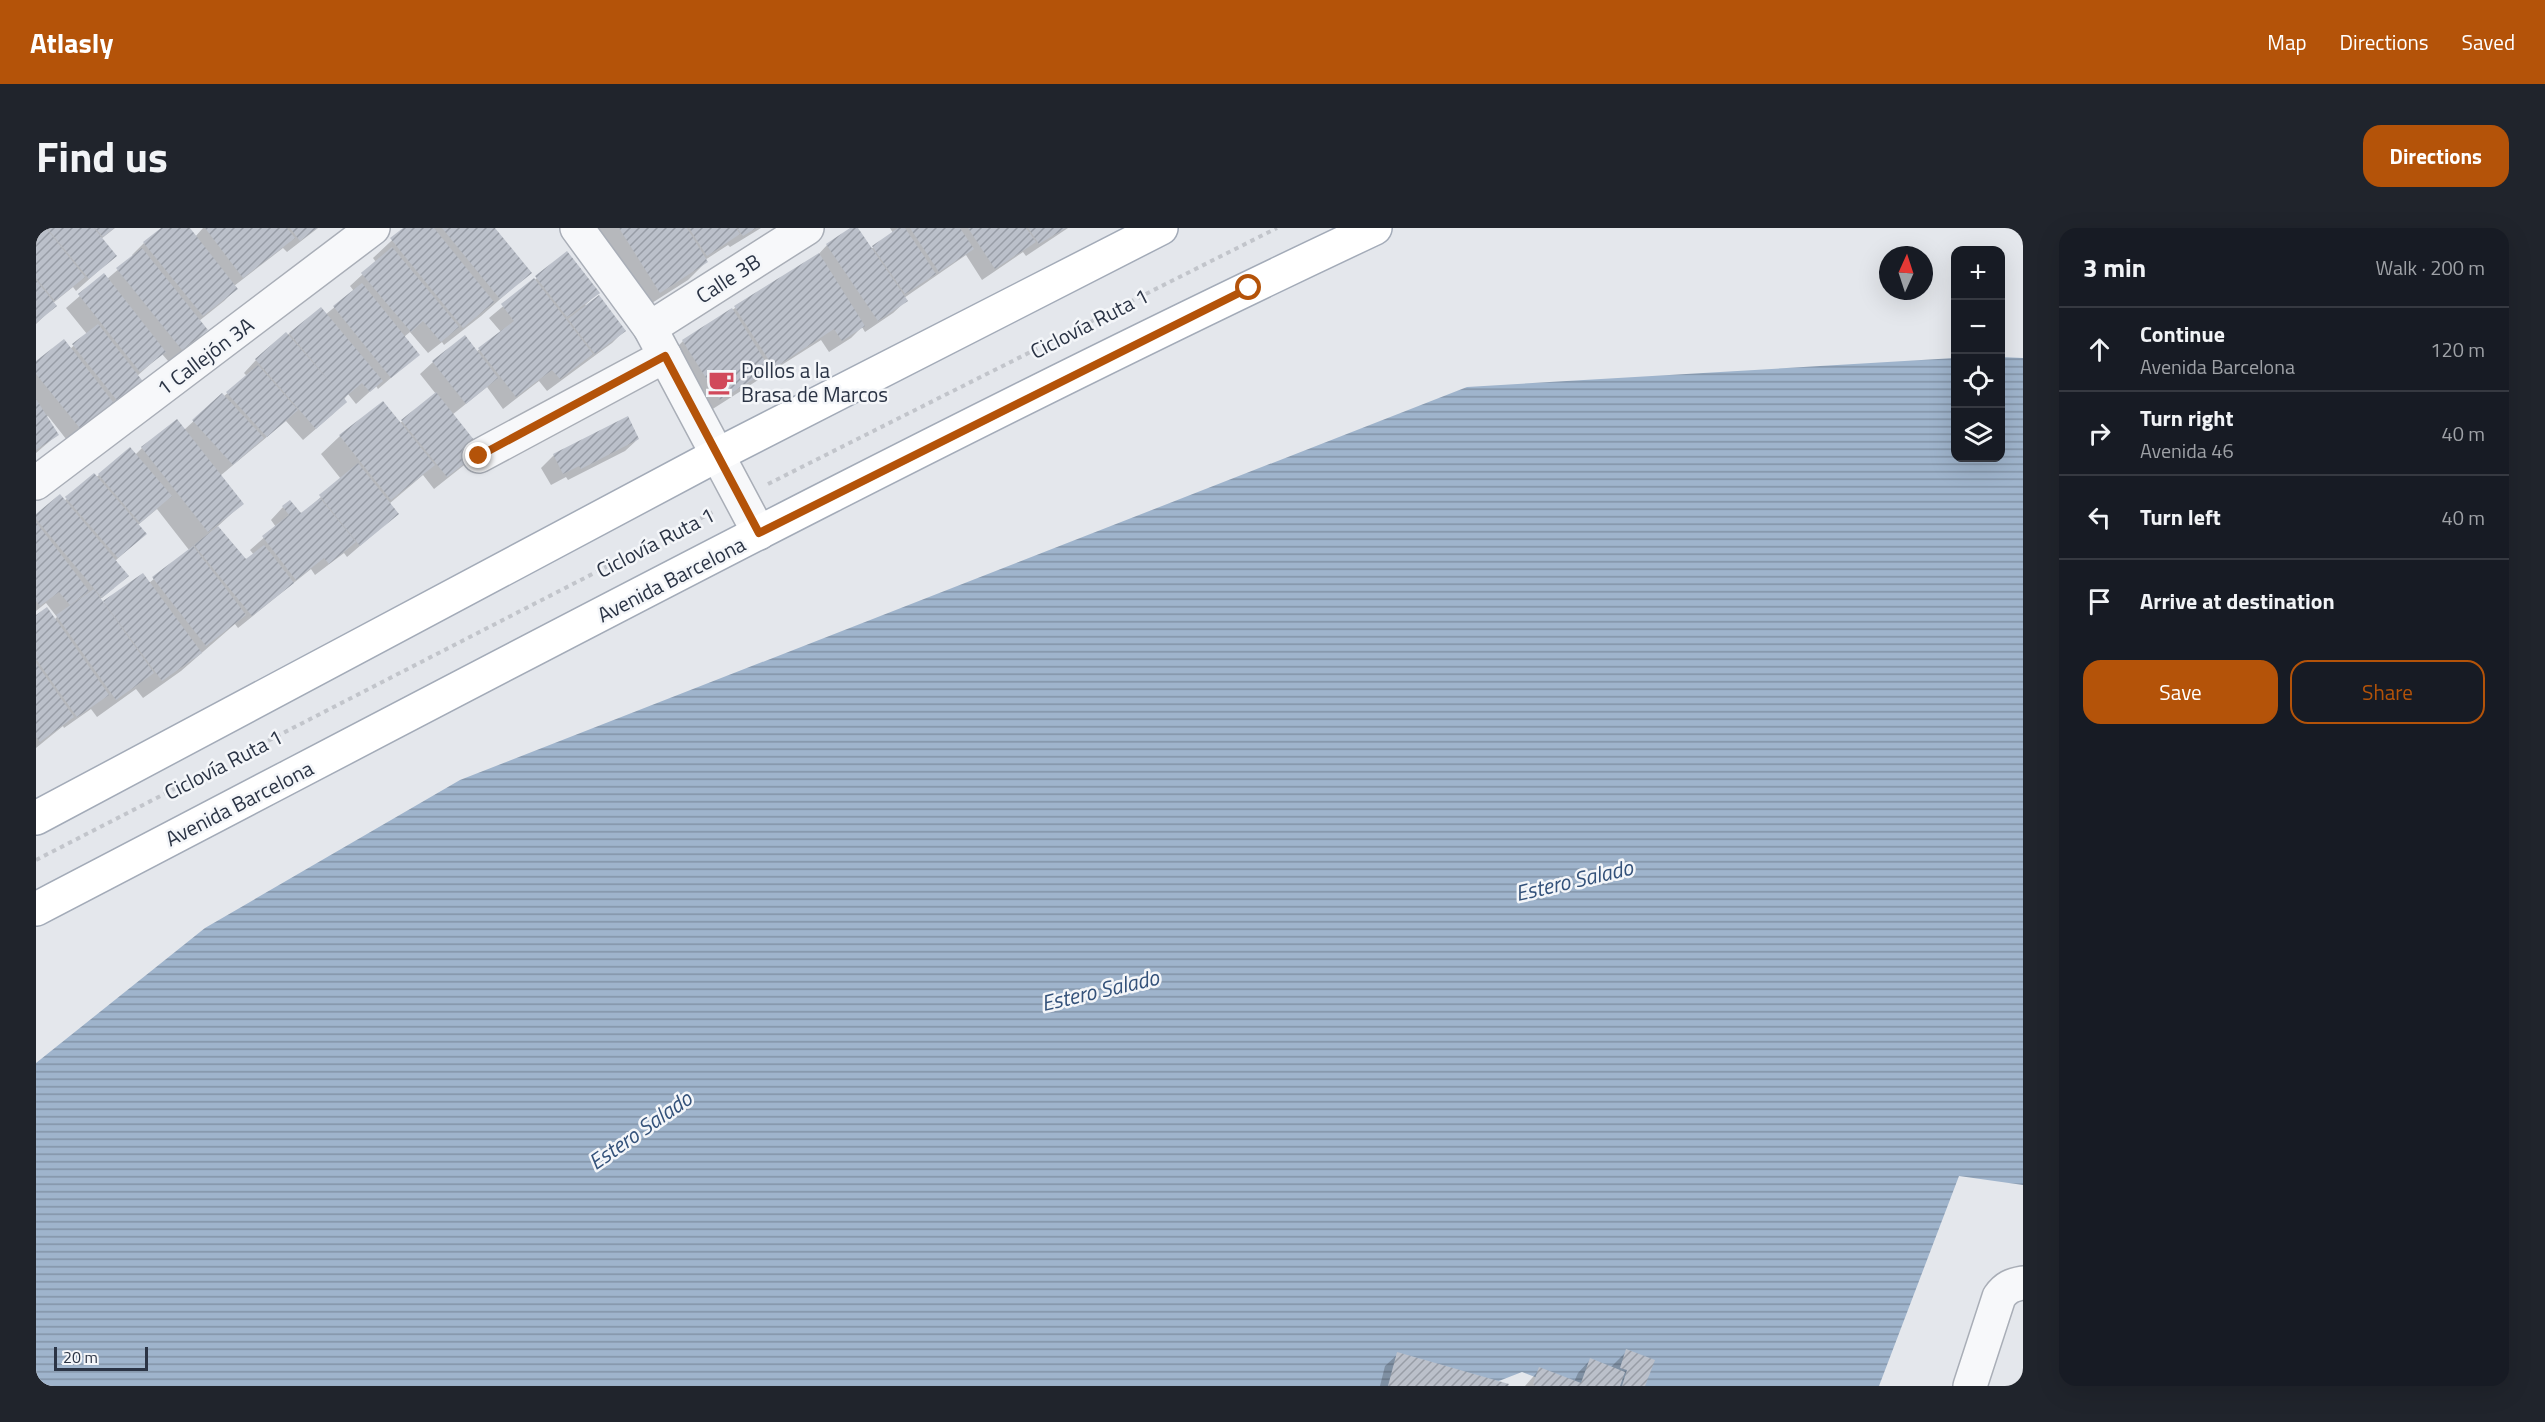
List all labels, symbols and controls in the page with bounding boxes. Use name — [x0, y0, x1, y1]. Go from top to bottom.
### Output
text: Atlasly — [30, 21, 113, 64]
text: Map — [2267, 26, 2307, 58]
text: Directions — [2340, 26, 2429, 58]
text: Saved — [2462, 26, 2515, 58]
text: Find us — [36, 124, 168, 188]
button: Directions — [2363, 125, 2509, 187]
street label: Calle 3B — [689, 245, 767, 311]
north arrow — [1879, 246, 1933, 300]
map controls — [1951, 246, 2005, 462]
button: + — [1951, 246, 2005, 300]
text: 3 min — [2083, 248, 2146, 287]
text: Walk · 200 m — [2376, 252, 2485, 283]
route start — [1235, 274, 1261, 300]
street label: Ciclovía Ruta 1 — [1024, 279, 1154, 367]
button: − — [1951, 300, 2005, 354]
street label: 1 Callejón 3A — [150, 308, 261, 403]
text: Continue — [2140, 317, 2225, 351]
icon: ahead — [2083, 333, 2116, 366]
text: 120 m — [2430, 334, 2485, 365]
text: Avenida Barcelona — [2140, 351, 2295, 382]
place label: Pollos a la Brasa de Marcos — [741, 354, 888, 410]
button: locate — [1951, 354, 2005, 408]
cafe icon: Pollos a la Brasa de Marcos — [706, 367, 736, 397]
text: Turn right — [2140, 401, 2234, 435]
button: layers — [1951, 408, 2005, 462]
icon: right — [2083, 417, 2116, 450]
text: 40 m — [2441, 418, 2485, 449]
text: Avenida 46 — [2140, 435, 2234, 466]
route end — [465, 442, 491, 468]
street label: Ciclovía Ruta 1 — [590, 498, 720, 586]
text: Turn left — [2140, 500, 2221, 534]
icon: left — [2083, 501, 2116, 534]
text: 40 m — [2441, 502, 2485, 533]
street label: Avenida Barcelona — [591, 528, 751, 630]
text: Arrive at destination — [2140, 584, 2335, 618]
icon: arrive — [2083, 585, 2116, 618]
button: Save — [2083, 660, 2278, 724]
button: Share — [2290, 660, 2485, 724]
street label: Ciclovía Ruta 1 — [158, 720, 288, 808]
street label: Avenida Barcelona — [159, 752, 319, 854]
water label: Estero Salado — [1512, 850, 1637, 910]
water label: Estero Salado — [1038, 960, 1163, 1020]
water label: Estero Salado — [581, 1081, 700, 1178]
scale bar — [54, 1344, 148, 1372]
text: 20 m — [63, 1345, 98, 1369]

